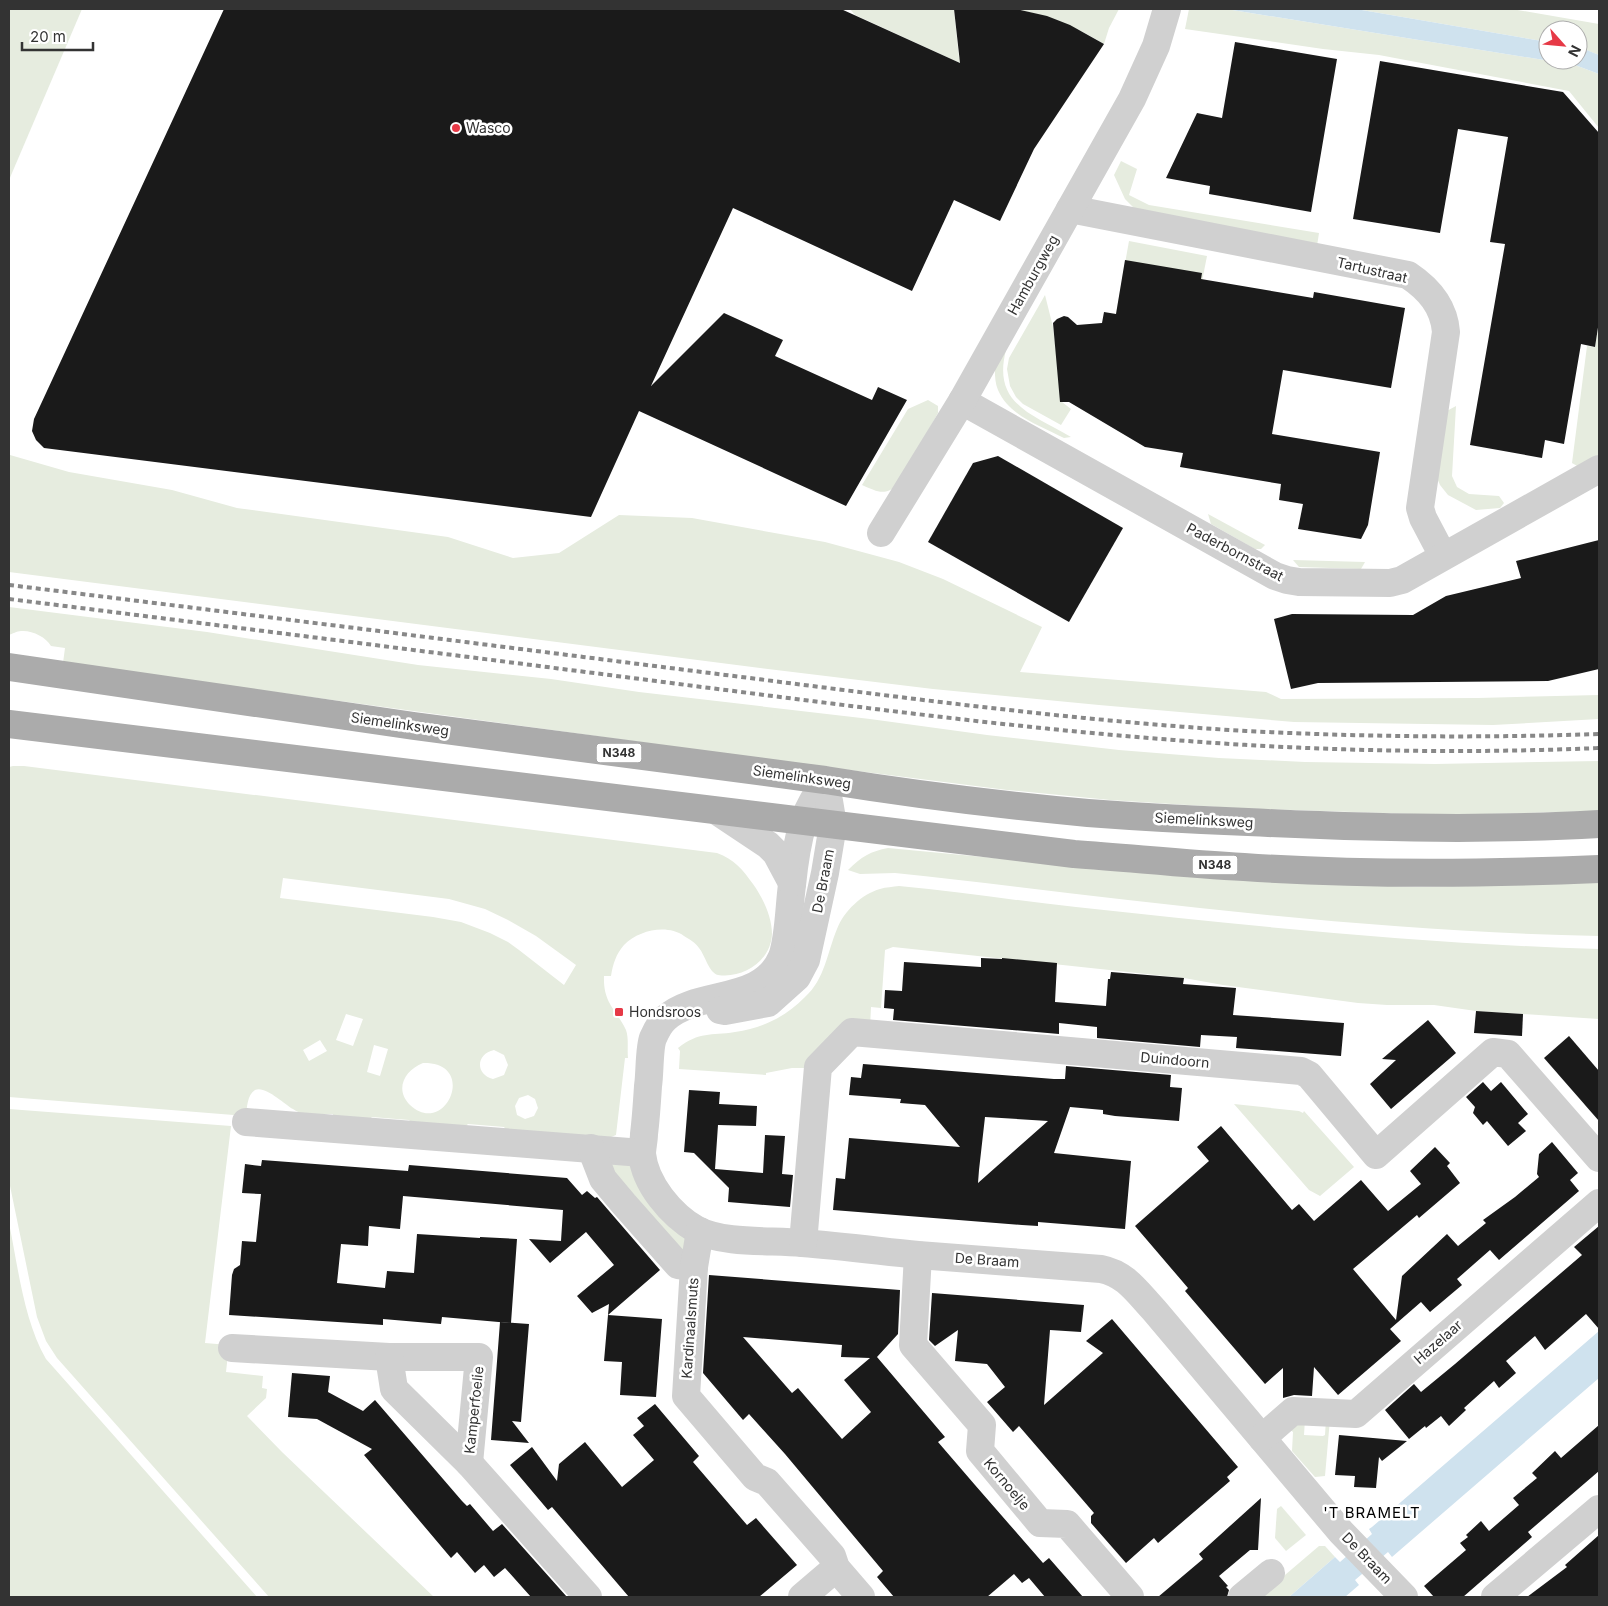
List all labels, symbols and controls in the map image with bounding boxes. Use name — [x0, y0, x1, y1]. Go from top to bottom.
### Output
scale bar — [22, 20, 94, 52]
north arrow — [1538, 20, 1588, 70]
text: 20 m — [30, 27, 66, 46]
text: N — [1565, 43, 1585, 60]
place label: Wasco — [466, 119, 511, 136]
marker: Wasco — [450, 122, 462, 134]
street label: Hamburgweg — [1004, 232, 1062, 318]
street label: Tartustraat — [1335, 253, 1409, 286]
street label: Paderbornstraat — [1184, 519, 1287, 584]
street label: Siemelinksweg — [350, 708, 450, 739]
road number: N348 — [596, 744, 642, 762]
street label: Siemelinksweg — [752, 761, 852, 792]
street label: Siemelinksweg — [1154, 808, 1254, 831]
street label: De Braam — [808, 848, 837, 914]
road number: N348 — [1192, 856, 1238, 874]
place label: Hondsroos — [629, 1003, 701, 1020]
marker: Hondsroos — [613, 1006, 625, 1018]
street label: Duindoorn — [1140, 1048, 1210, 1071]
street label: De Braam — [954, 1249, 1020, 1270]
street label: Kardinaalsmuts — [677, 1277, 702, 1379]
street label: Hazelaar — [1410, 1316, 1465, 1367]
street label: Kamperfoelie — [460, 1365, 487, 1455]
street label: Kornoelje — [981, 1454, 1034, 1513]
district label: 'T BRAMELT — [1323, 1503, 1421, 1522]
street label: De Braam — [1339, 1529, 1396, 1587]

